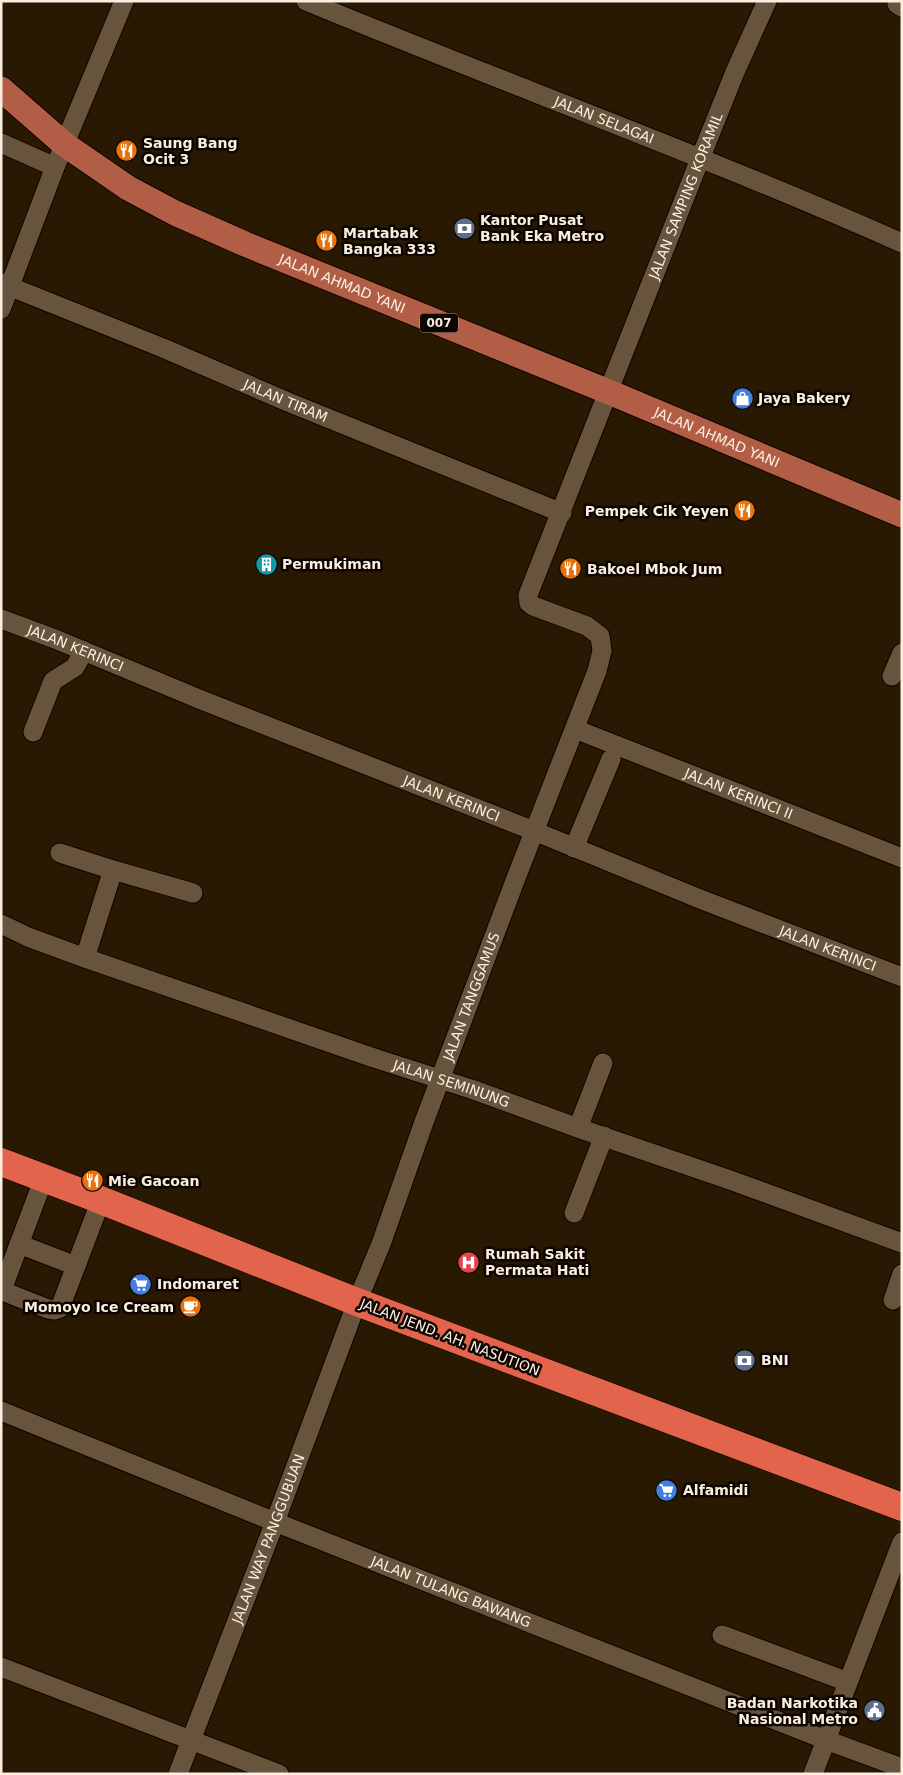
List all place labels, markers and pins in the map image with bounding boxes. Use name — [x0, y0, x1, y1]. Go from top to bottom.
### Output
place label: Saung Bang Ocit 3 — [143, 135, 237, 167]
restaurant icon: Saung Bang Ocit 3 — [115, 139, 139, 163]
place label: Kantor Pusat Bank Eka Metro — [480, 212, 604, 244]
bank icon: Kantor Pusat Bank Eka Metro — [452, 216, 476, 240]
place label: Martabak Bangka 333 — [343, 225, 436, 257]
restaurant icon: Martabak Bangka 333 — [315, 229, 339, 253]
shop icon: Jaya Bakery — [730, 386, 754, 410]
place label: Jaya Bakery — [757, 390, 850, 406]
restaurant icon: Pempek Cik Yeyen — [733, 499, 757, 523]
place label: Pempek Cik Yeyen — [585, 503, 729, 519]
building icon: Permukiman — [254, 552, 278, 576]
place label: Permukiman — [282, 556, 381, 572]
restaurant icon: Bakoel Mbok Jum — [559, 557, 583, 581]
place label: Bakoel Mbok Jum — [587, 561, 722, 577]
restaurant icon: Mie Gacoan — [80, 1169, 104, 1193]
place label: Mie Gacoan — [108, 1173, 199, 1189]
place label: Rumah Sakit Permata Hati — [485, 1246, 589, 1278]
hospital icon: Rumah Sakit Permata Hati — [457, 1250, 481, 1274]
supermarket icon: Indomaret — [129, 1272, 153, 1296]
place label: Indomaret — [157, 1276, 239, 1292]
cafe icon: Momoyo Ice Cream — [178, 1295, 202, 1319]
place label: Momoyo Ice Cream — [24, 1299, 174, 1315]
bank icon: BNI — [733, 1348, 757, 1372]
place label: BNI — [761, 1352, 789, 1368]
supermarket icon: Alfamidi — [655, 1478, 679, 1502]
place label: Alfamidi — [683, 1482, 748, 1498]
place label: Badan Narkotika Nasional Metro — [727, 1695, 858, 1727]
public building icon: Badan Narkotika Nasional Metro — [862, 1699, 886, 1723]

